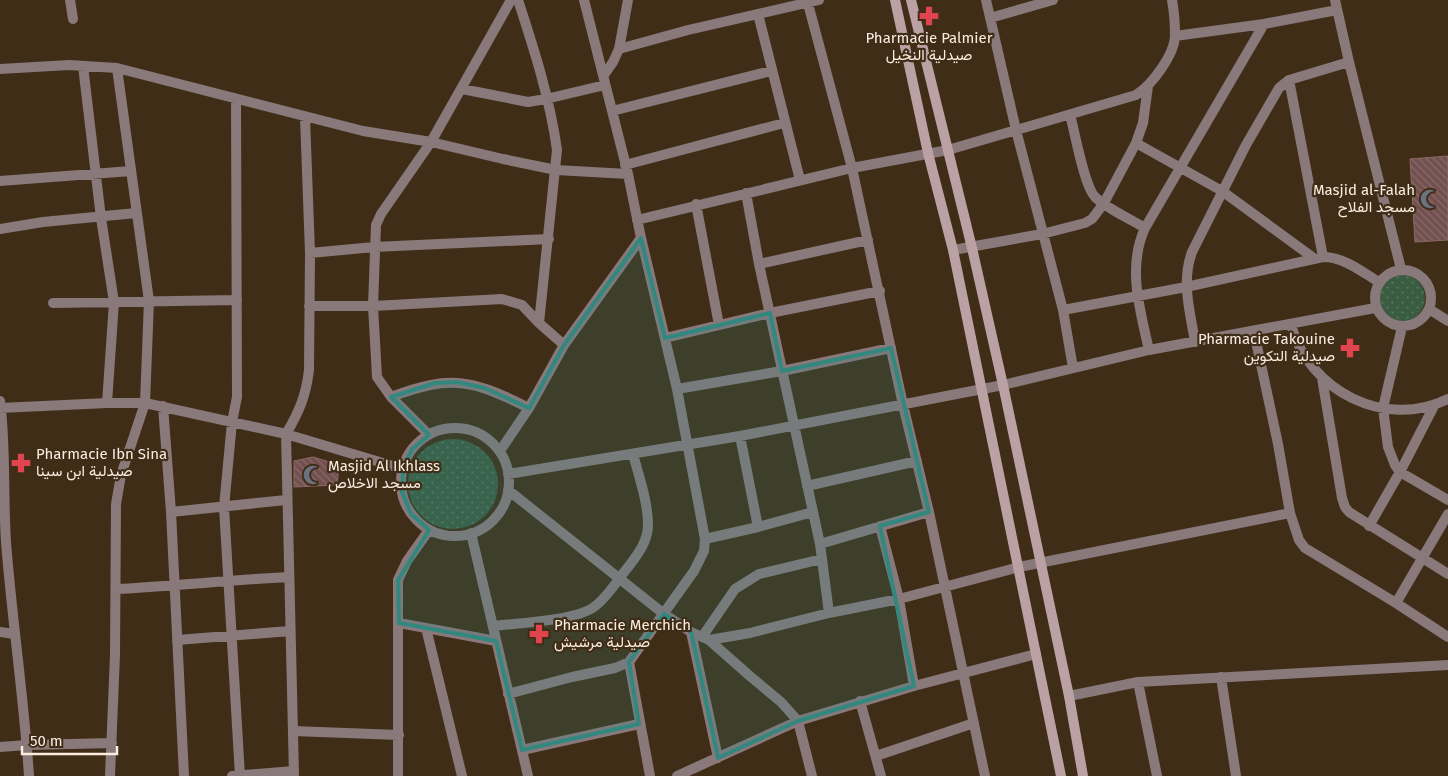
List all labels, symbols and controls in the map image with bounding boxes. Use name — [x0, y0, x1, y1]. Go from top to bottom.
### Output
pharmacy icon: Pharmacie Palmier صيدلية النخيل — [918, 5, 940, 27]
place label: Pharmacie Palmier صيدلية النخيل — [865, 29, 993, 64]
place label: Masjid al-Falah مسجد الفلاح — [1313, 181, 1415, 218]
mosque icon: Masjid al-Falah مسجد الفلاح — [1419, 188, 1441, 210]
place label: Pharmacie Takouine صيدلية التكوين — [1198, 330, 1335, 366]
pharmacy icon: Pharmacie Takouine صيدلية التكوين — [1339, 337, 1361, 359]
place label: Pharmacie Ibn Sina صيدلية ابن سينا — [36, 445, 167, 481]
pharmacy icon: Pharmacie Ibn Sina صيدلية ابن سينا — [10, 452, 32, 474]
place label: Masjid Al Ikhlass مسجد الاخلاص — [328, 457, 440, 493]
mosque icon: Masjid Al Ikhlass مسجد الاخلاص — [302, 464, 324, 486]
place label: Pharmacie Merchich صيدلية مرشيش — [554, 616, 691, 652]
pharmacy icon: Pharmacie Merchich صيدلية مرشيش — [528, 623, 550, 645]
scale bar — [22, 724, 118, 756]
text: 50 m — [30, 732, 63, 750]

